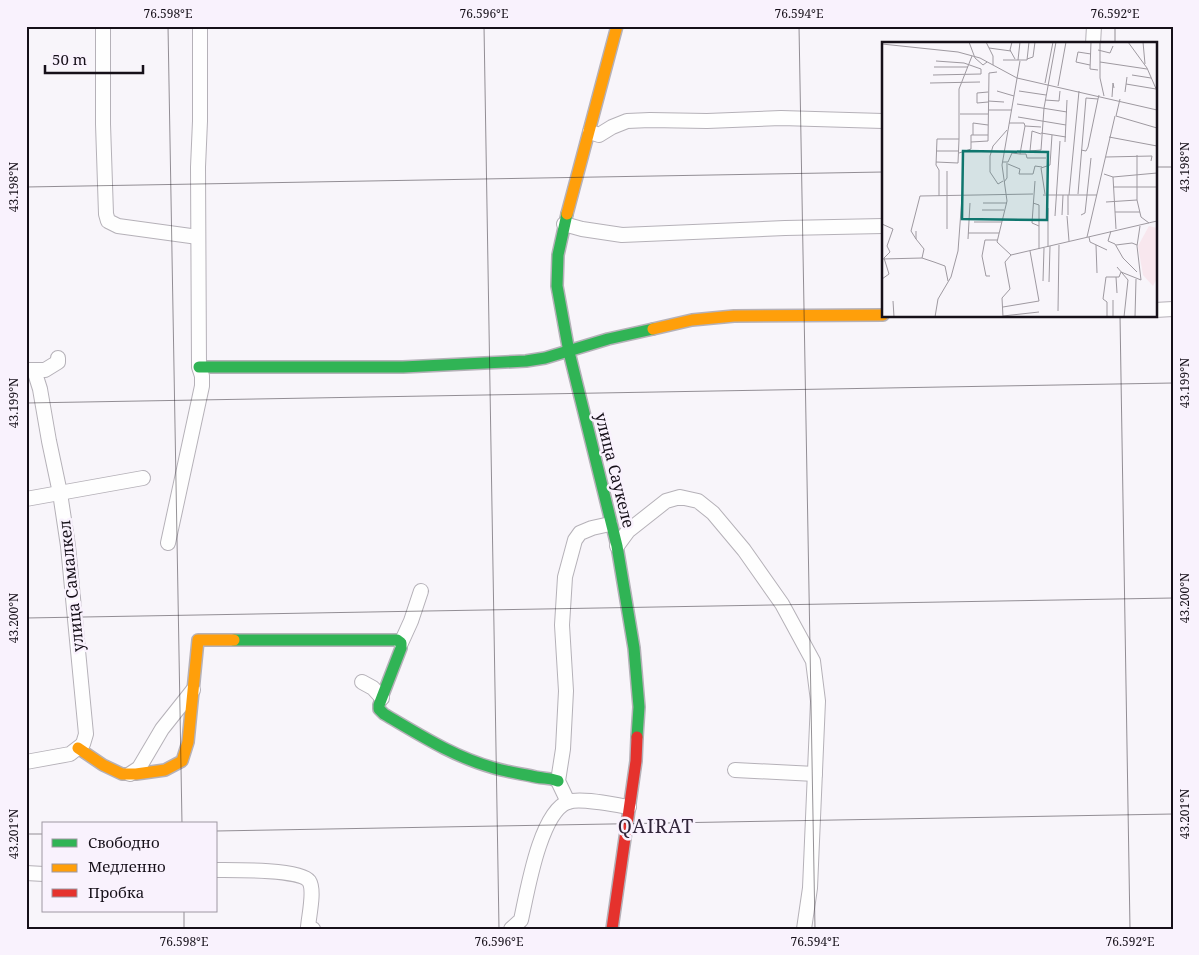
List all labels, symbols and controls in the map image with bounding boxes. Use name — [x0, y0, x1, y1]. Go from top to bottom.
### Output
text: 76.598°E — [144, 5, 192, 22]
text: 76.596°E — [460, 5, 508, 22]
text: 76.594°E — [775, 5, 823, 22]
text: 76.592°E — [1091, 5, 1139, 22]
scale bar — [45, 42, 142, 74]
inset map — [882, 42, 1156, 318]
text: 50 m — [52, 49, 87, 69]
text: 43.198°N — [1176, 142, 1193, 192]
text: 43.198°N — [5, 162, 22, 212]
text: 43.199°N — [1176, 358, 1193, 408]
text: 43.199°N — [5, 378, 22, 428]
street label: улица Саукеле — [590, 410, 640, 530]
street label: улица Самалкел — [53, 519, 89, 653]
text: 43.200°N — [1176, 573, 1193, 623]
text: 43.200°N — [5, 593, 22, 643]
text: 43.201°N — [1176, 789, 1193, 839]
text: 43.201°N — [5, 809, 22, 859]
district label: QAIRAT — [618, 813, 694, 839]
legend — [42, 822, 218, 912]
text: Свободно — [88, 832, 160, 852]
text: Медленно — [88, 856, 166, 876]
text: Пробка — [88, 882, 144, 902]
text: 76.598°E — [160, 933, 208, 950]
text: 76.596°E — [475, 933, 523, 950]
text: 76.594°E — [791, 933, 839, 950]
text: 76.592°E — [1106, 933, 1154, 950]

